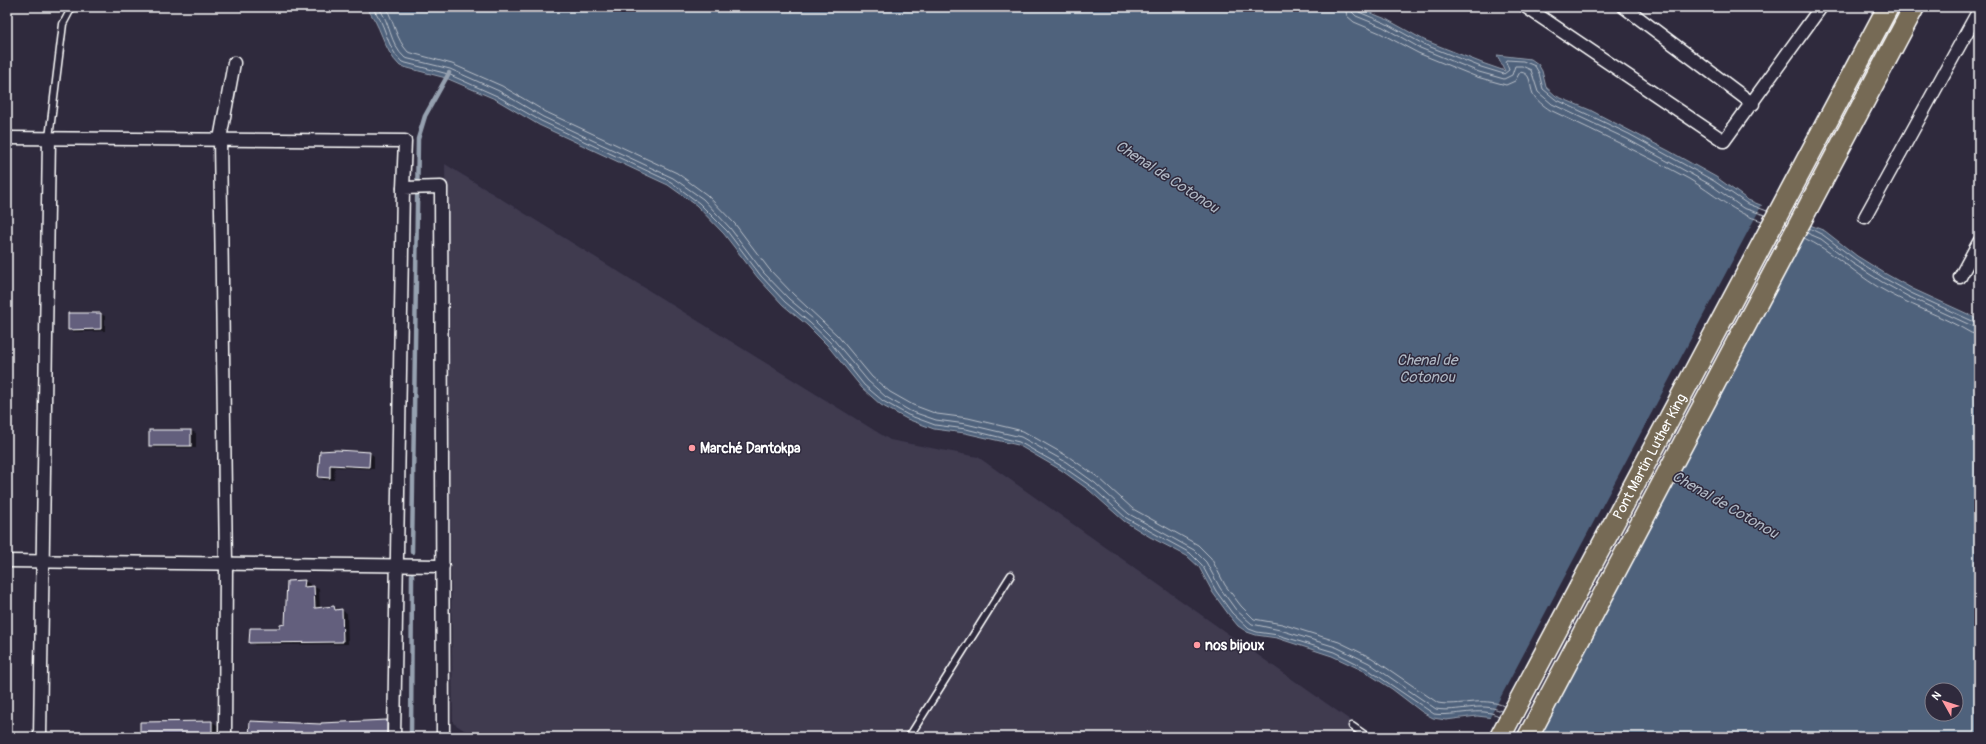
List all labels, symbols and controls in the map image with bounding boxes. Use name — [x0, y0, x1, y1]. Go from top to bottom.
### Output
water label: Chenal de Cotonou — [1112, 136, 1223, 218]
water label: Chenal de Cotonou — [1397, 351, 1459, 387]
street label: Pont Martin Luther King — [1609, 390, 1690, 522]
place label: Marché Dantokpa — [700, 440, 801, 457]
marker: Marché Dantokpa — [687, 443, 697, 453]
water label: Chenal de Cotonou — [1669, 467, 1783, 544]
place label: nos bijoux — [1205, 637, 1264, 654]
marker: nos bijoux — [1192, 640, 1202, 650]
north arrow — [1924, 682, 1964, 722]
text: N — [1929, 689, 1944, 703]

